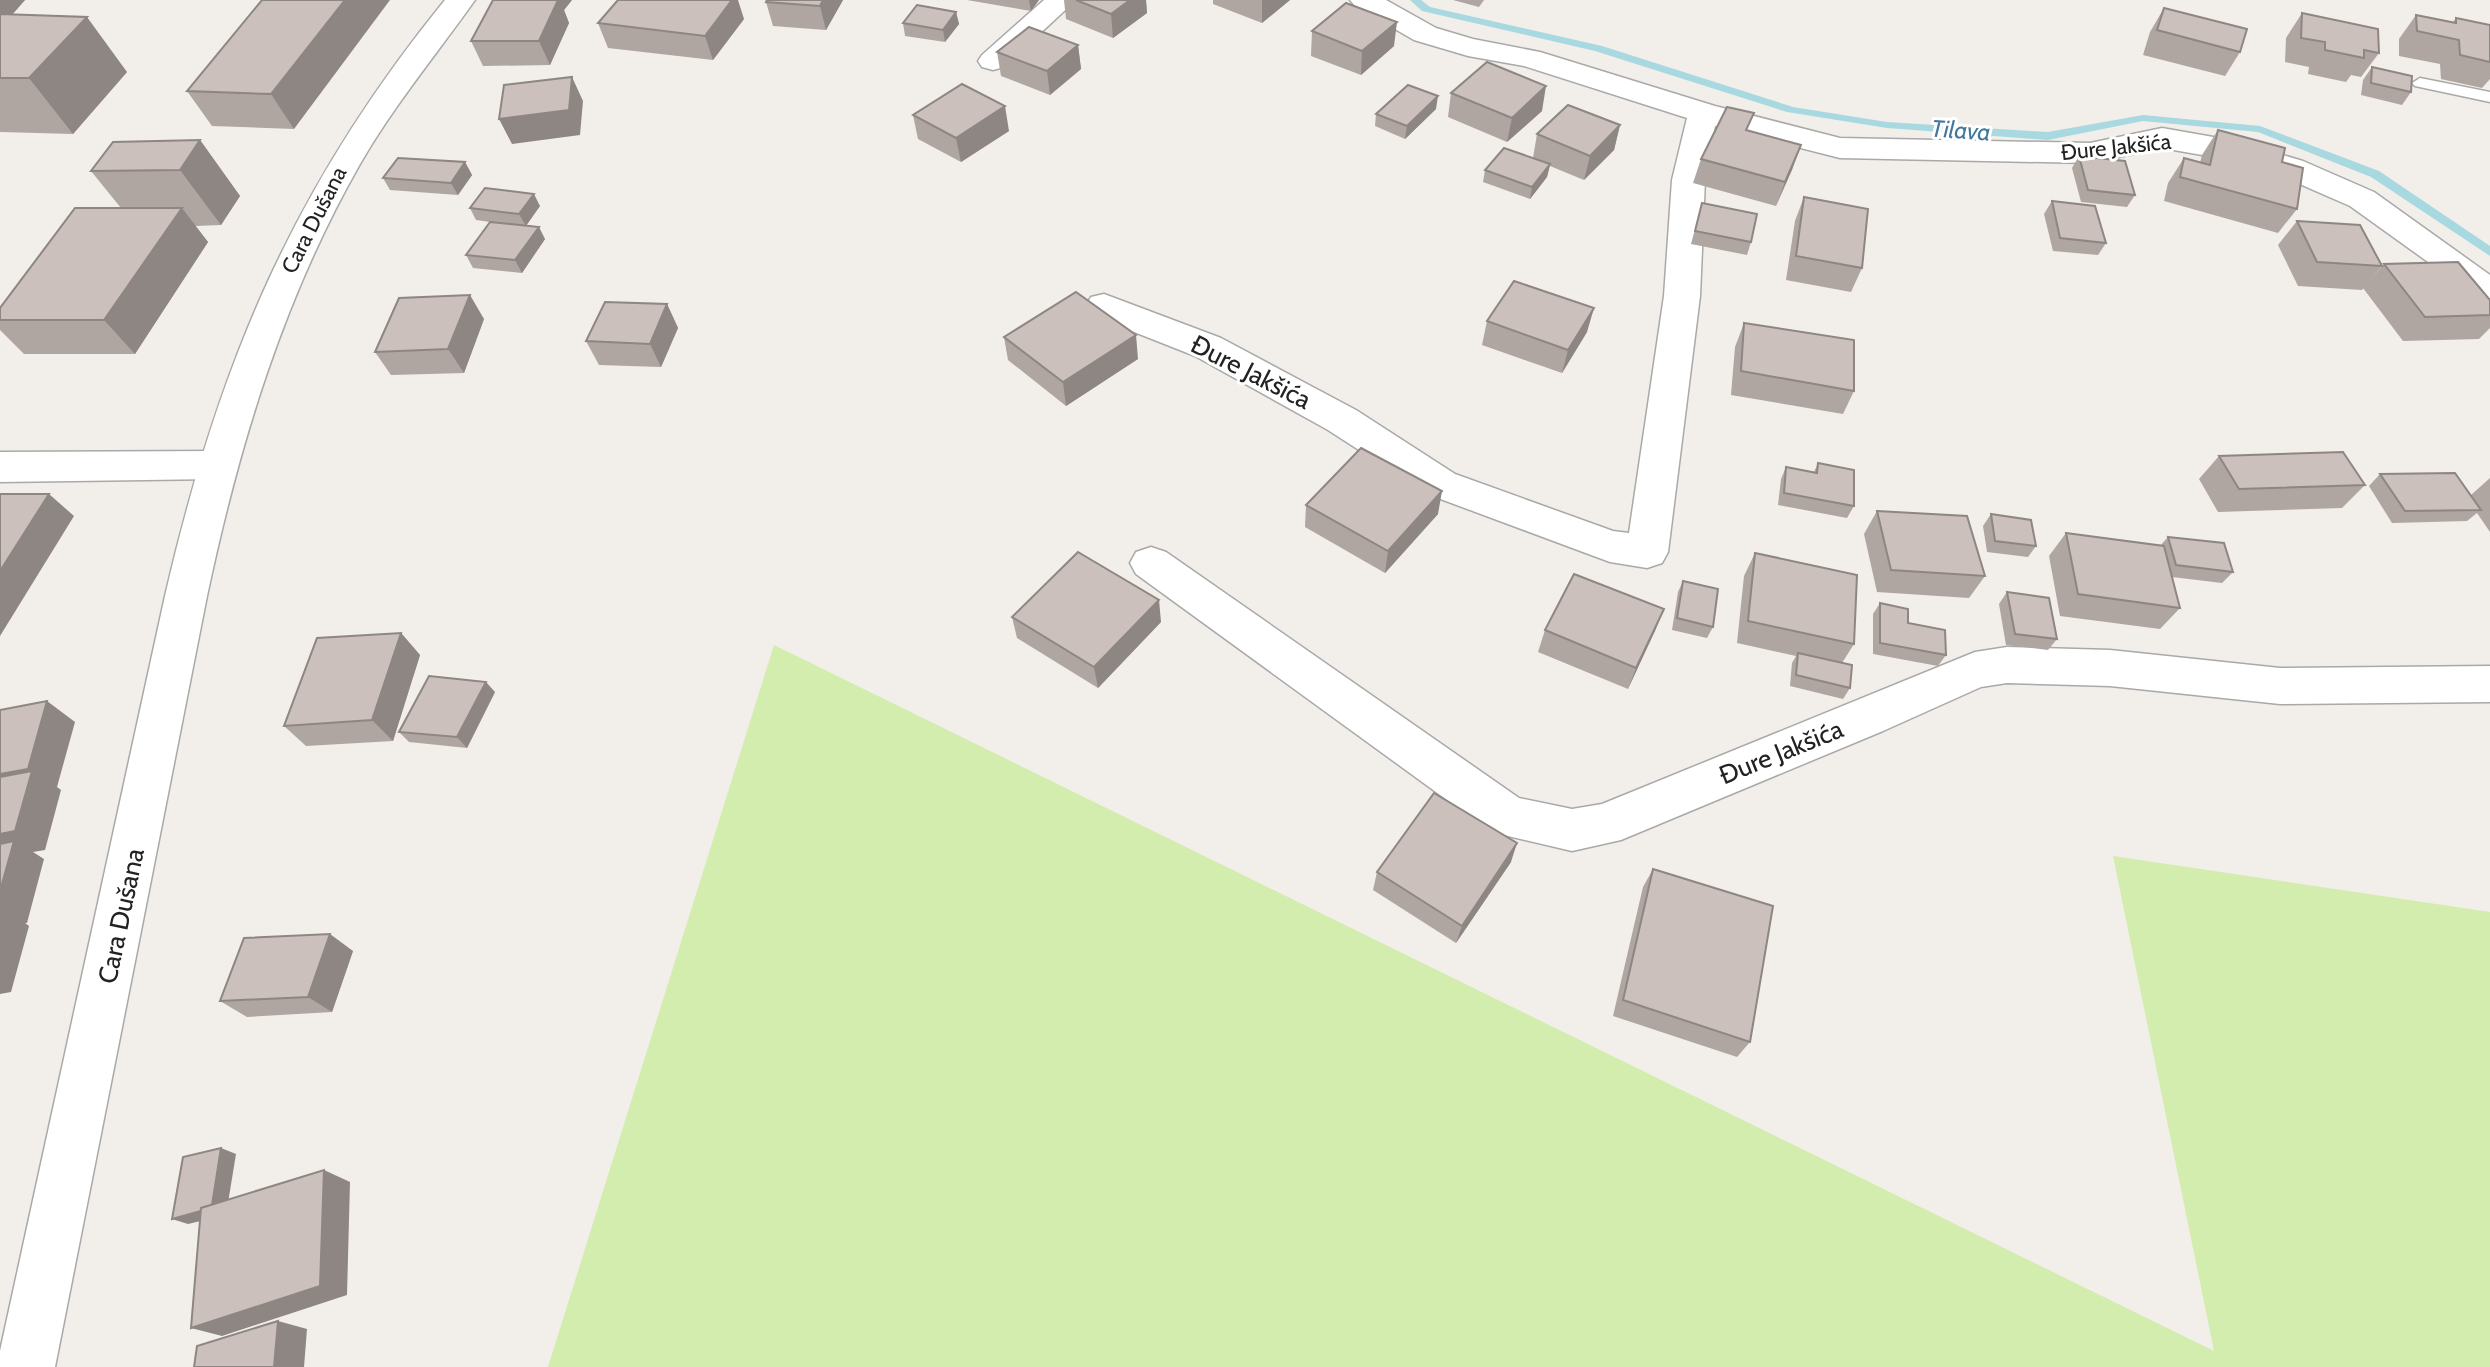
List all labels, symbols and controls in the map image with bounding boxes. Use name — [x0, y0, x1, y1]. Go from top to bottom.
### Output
water label: Tilava — [1930, 113, 1992, 147]
street label: Đure Jakšića — [2060, 128, 2173, 166]
street label: Cara Dušana — [276, 162, 353, 278]
street label: Đure Jakšića — [1186, 328, 1317, 416]
street label: Đure Jakšića — [1714, 712, 1848, 791]
street label: Cara Dušana — [91, 845, 151, 987]

